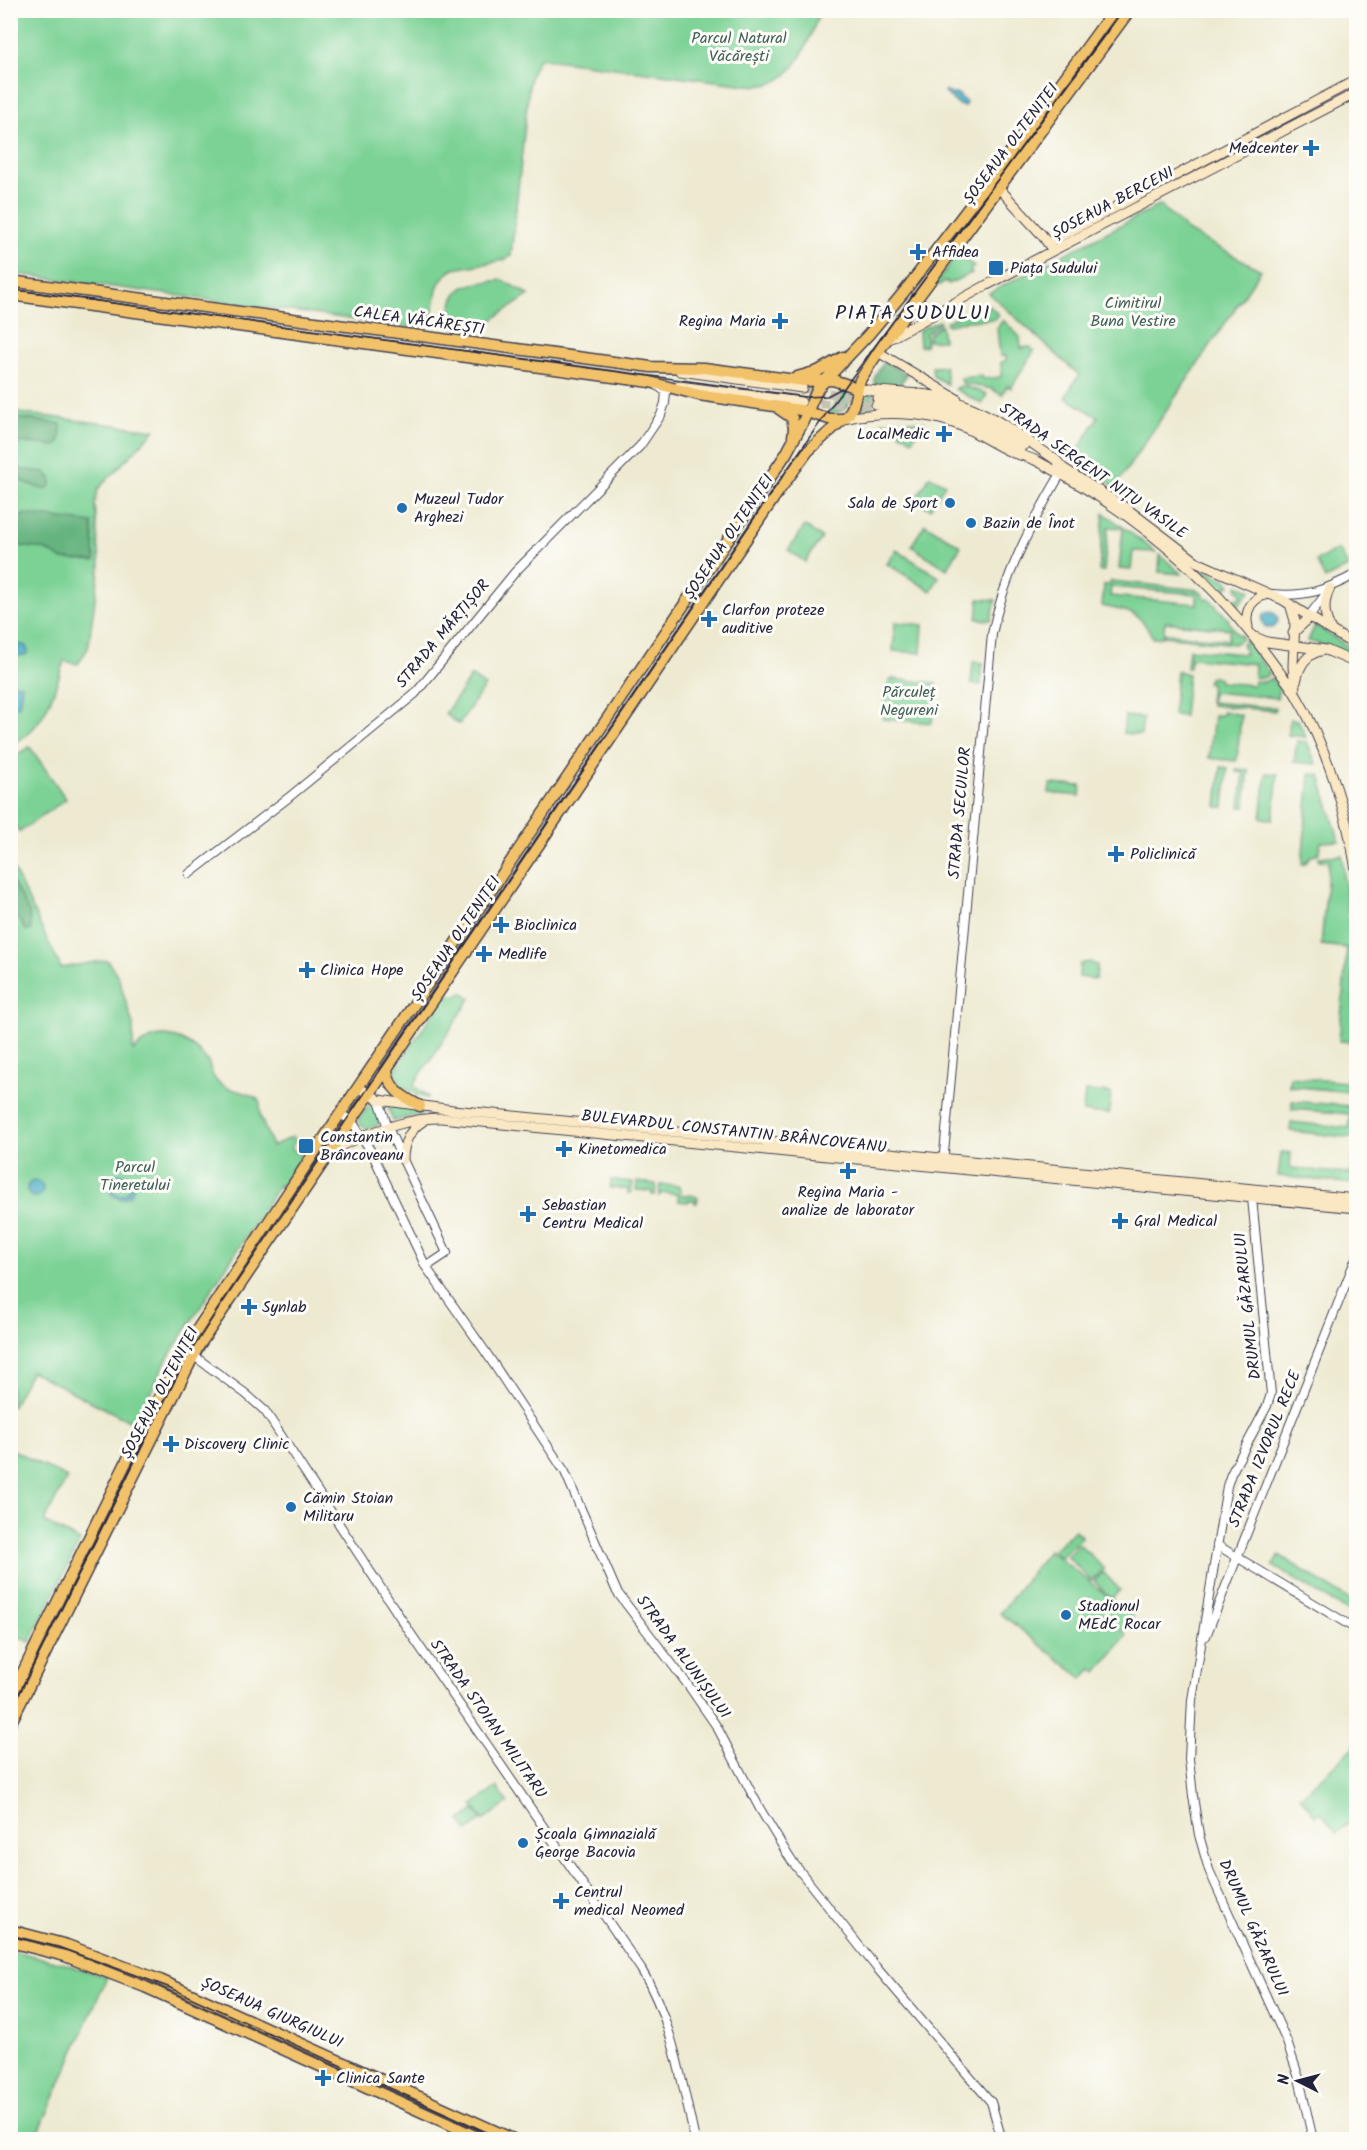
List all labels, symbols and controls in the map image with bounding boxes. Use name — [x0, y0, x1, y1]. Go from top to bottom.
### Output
park label: Parcul Natural Văcărești — [691, 26, 787, 69]
street label: ȘOSEAUA OLTENIȚEI — [957, 78, 1065, 210]
place label: Medcenter — [1229, 136, 1300, 161]
marker: Medcenter — [1302, 139, 1320, 157]
street label: ȘOSEAUA BERCENI — [1047, 160, 1179, 246]
place label: Affidea — [932, 240, 979, 265]
marker: Affidea — [909, 243, 927, 261]
place label: Piața Sudului — [1010, 256, 1098, 281]
marker: Piața Sudului — [987, 259, 1005, 277]
park label: Cimitirul Buna Vestire — [1090, 291, 1176, 334]
district label: PIAȚA SUDULUI — [835, 298, 991, 330]
street label: CALEA VĂCĂREȘTI — [352, 299, 486, 343]
place label: Regina Maria — [679, 309, 766, 334]
marker: Regina Maria — [771, 312, 789, 330]
street label: STRADA SERGENT NIȚU VASILE — [994, 396, 1193, 546]
place label: LocalMedic — [857, 422, 930, 447]
marker: LocalMedic — [935, 425, 953, 443]
street label: ȘOSEAUA OLTENIȚEI — [678, 469, 780, 605]
place label: Muzeul Tudor Arghezi — [414, 487, 505, 530]
place label: Sala de Sport — [848, 491, 939, 516]
marker: Sala de Sport — [943, 496, 957, 510]
marker: Muzeul Tudor Arghezi — [395, 501, 409, 515]
place label: Bazin de Înot — [983, 511, 1076, 536]
marker: Bazin de Înot — [964, 516, 978, 530]
street label: STRADA MĂRȚIȘOR — [390, 574, 496, 694]
place label: Clarfon proteze auditive — [722, 598, 824, 641]
marker: Clarfon proteze auditive — [700, 610, 718, 628]
park label: Părculeț Negureni — [880, 680, 939, 723]
street label: STRADA SECUILOR — [942, 746, 978, 880]
place label: Policlinică — [1130, 842, 1197, 867]
marker: Policlinică — [1107, 845, 1125, 863]
street label: ȘOSEAUA OLTENIȚEI — [405, 871, 507, 1007]
place label: Bioclinica — [514, 913, 577, 938]
marker: Bioclinica — [492, 916, 510, 934]
place label: Medlife — [498, 942, 547, 967]
marker: Medlife — [475, 945, 493, 963]
place label: Clinica Hope — [320, 958, 404, 983]
marker: Clinica Hope — [298, 961, 316, 979]
street label: BULEVARDUL CONSTANTIN BRÂNCOVEANU — [580, 1104, 888, 1160]
place label: Constantin Brâncoveanu — [320, 1125, 404, 1168]
marker: Constantin Brâncoveanu — [297, 1137, 315, 1155]
place label: Kinetomedica — [578, 1137, 667, 1162]
marker: Kinetomedica — [555, 1140, 573, 1158]
park label: Parcul Tineretului — [100, 1155, 171, 1198]
marker: Regina Maria - analize de laborator — [839, 1162, 857, 1180]
place label: Regina Maria - analize de laborator — [782, 1180, 916, 1223]
place label: Sebastian Centru Medical — [542, 1193, 643, 1236]
marker: Sebastian Centru Medical — [519, 1205, 537, 1223]
place label: Gral Medical — [1134, 1209, 1217, 1234]
marker: Gral Medical — [1111, 1212, 1129, 1230]
street label: DRUMUL GĂZARULUI — [1228, 1231, 1268, 1381]
place label: Synlab — [262, 1295, 307, 1320]
marker: Synlab — [240, 1298, 258, 1316]
street label: ȘOSEAUA OLTENIȚEI — [115, 1322, 205, 1464]
street label: STRADA IZVORUL RECE — [1222, 1366, 1308, 1531]
place label: Discovery Clinic — [184, 1432, 289, 1457]
marker: Discovery Clinic — [162, 1435, 180, 1453]
place label: Cămin Stoian Militaru — [303, 1486, 393, 1529]
marker: Cămin Stoian Militaru — [284, 1500, 298, 1514]
street label: STRADA ALUNIȘULUI — [629, 1590, 737, 1724]
place label: Stadionul MEdC Rocar — [1078, 1594, 1162, 1637]
marker: Stadionul MEdC Rocar — [1059, 1608, 1073, 1622]
street label: STRADA STOIAN MILITARU — [423, 1634, 553, 1804]
place label: Școala Gimnazială George Bacovia — [535, 1822, 657, 1865]
marker: Școala Gimnazială George Bacovia — [516, 1836, 530, 1850]
street label: DRUMUL GĂZARULUI — [1212, 1855, 1295, 2001]
place label: Centrul medical Neomed — [574, 1880, 685, 1923]
marker: Centrul medical Neomed — [552, 1892, 570, 1910]
street label: ȘOSEAUA GIURGIULUI — [197, 1970, 347, 2056]
north arrow — [1268, 2051, 1328, 2111]
place label: Clinica Sante — [336, 2066, 425, 2091]
marker: Clinica Sante — [314, 2069, 332, 2087]
text: N — [1272, 2073, 1298, 2086]

